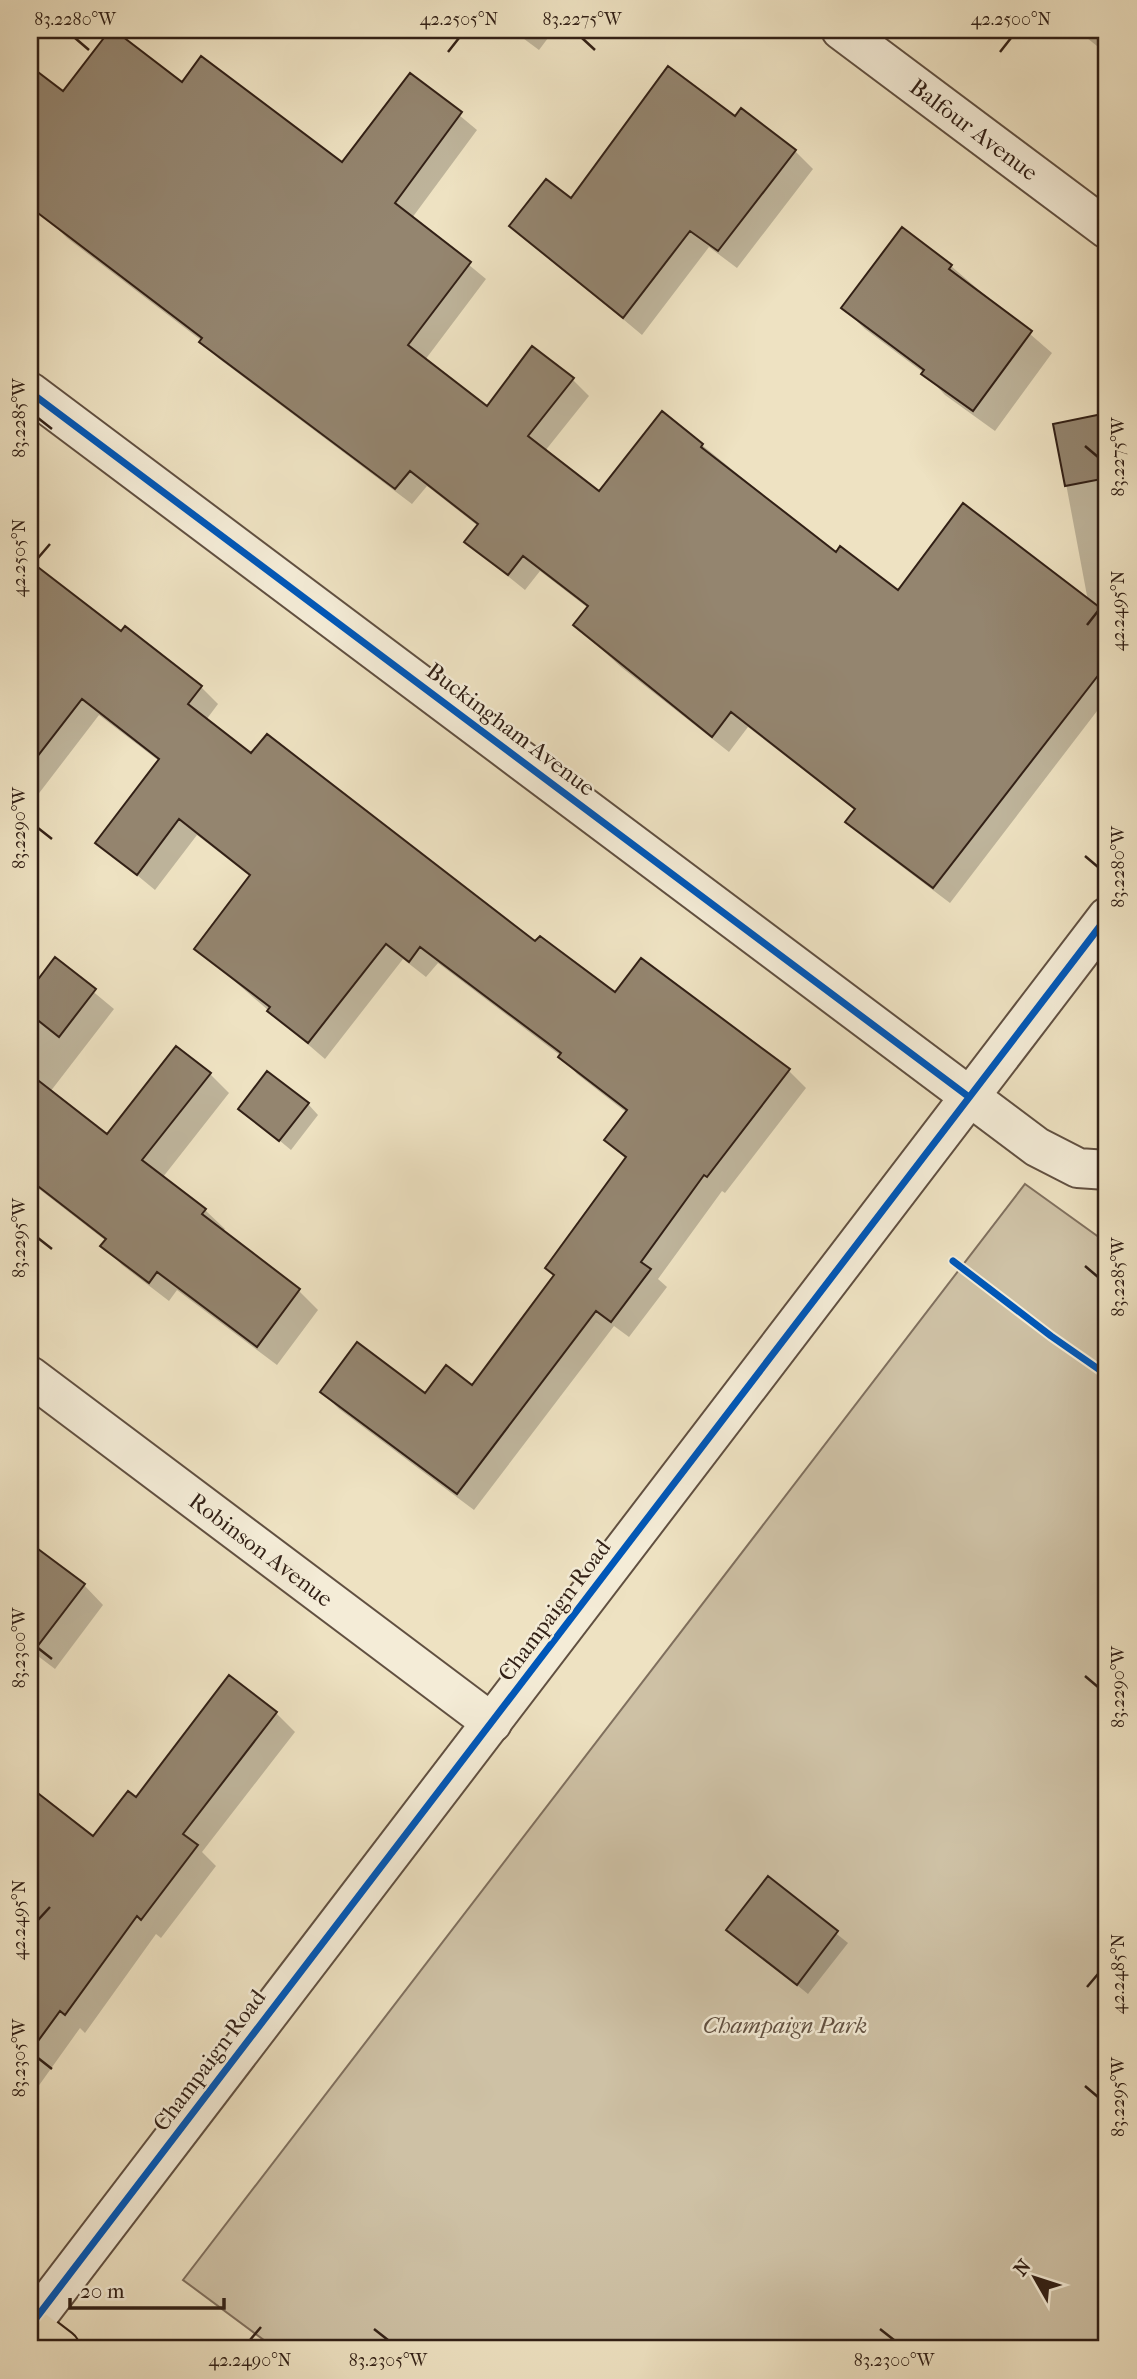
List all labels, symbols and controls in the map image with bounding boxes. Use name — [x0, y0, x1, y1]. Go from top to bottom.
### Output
text: 83.2280°W — [34, 9, 117, 30]
text: 42.2505°N — [420, 9, 498, 30]
text: 83.2275°W — [542, 9, 623, 30]
text: 42.2500°N — [971, 9, 1052, 30]
street label: Balfour Avenue — [904, 73, 1043, 186]
text: 83.2285°W — [9, 377, 30, 458]
text: 83.2275°W — [1108, 416, 1129, 497]
text: 42.2505°N — [9, 519, 30, 597]
text: 42.2495°N — [1108, 570, 1129, 651]
street label: Buckingham Avenue — [421, 657, 600, 802]
text: 83.2290°W — [9, 786, 30, 869]
text: 83.2280°W — [1108, 825, 1129, 908]
text: 83.2295°W — [9, 1197, 30, 1278]
text: 83.2285°W — [1108, 1236, 1129, 1317]
street label: Robinson Avenue — [184, 1487, 338, 1613]
street label: Champaign Road — [493, 1534, 617, 1686]
text: 83.2300°W — [9, 1606, 30, 1688]
text: 83.2290°W — [1108, 1645, 1129, 1728]
text: 42.2495°N — [9, 1879, 30, 1960]
text: 42.2485°N — [1108, 1934, 1129, 2014]
street label: Champaign Road — [148, 1984, 272, 2136]
park label: Champaign Park — [703, 2012, 867, 2039]
text: 83.2305°W — [9, 2017, 30, 2097]
text: 83.2295°W — [1108, 2056, 1129, 2137]
north arrow — [1000, 2242, 1070, 2312]
text: N — [1009, 2255, 1036, 2280]
scale bar — [70, 2267, 224, 2311]
text: 20 m — [80, 2279, 125, 2303]
text: 42.2490°N — [209, 2350, 292, 2371]
text: 83.2305°W — [349, 2350, 429, 2371]
text: 83.2300°W — [854, 2350, 936, 2371]

